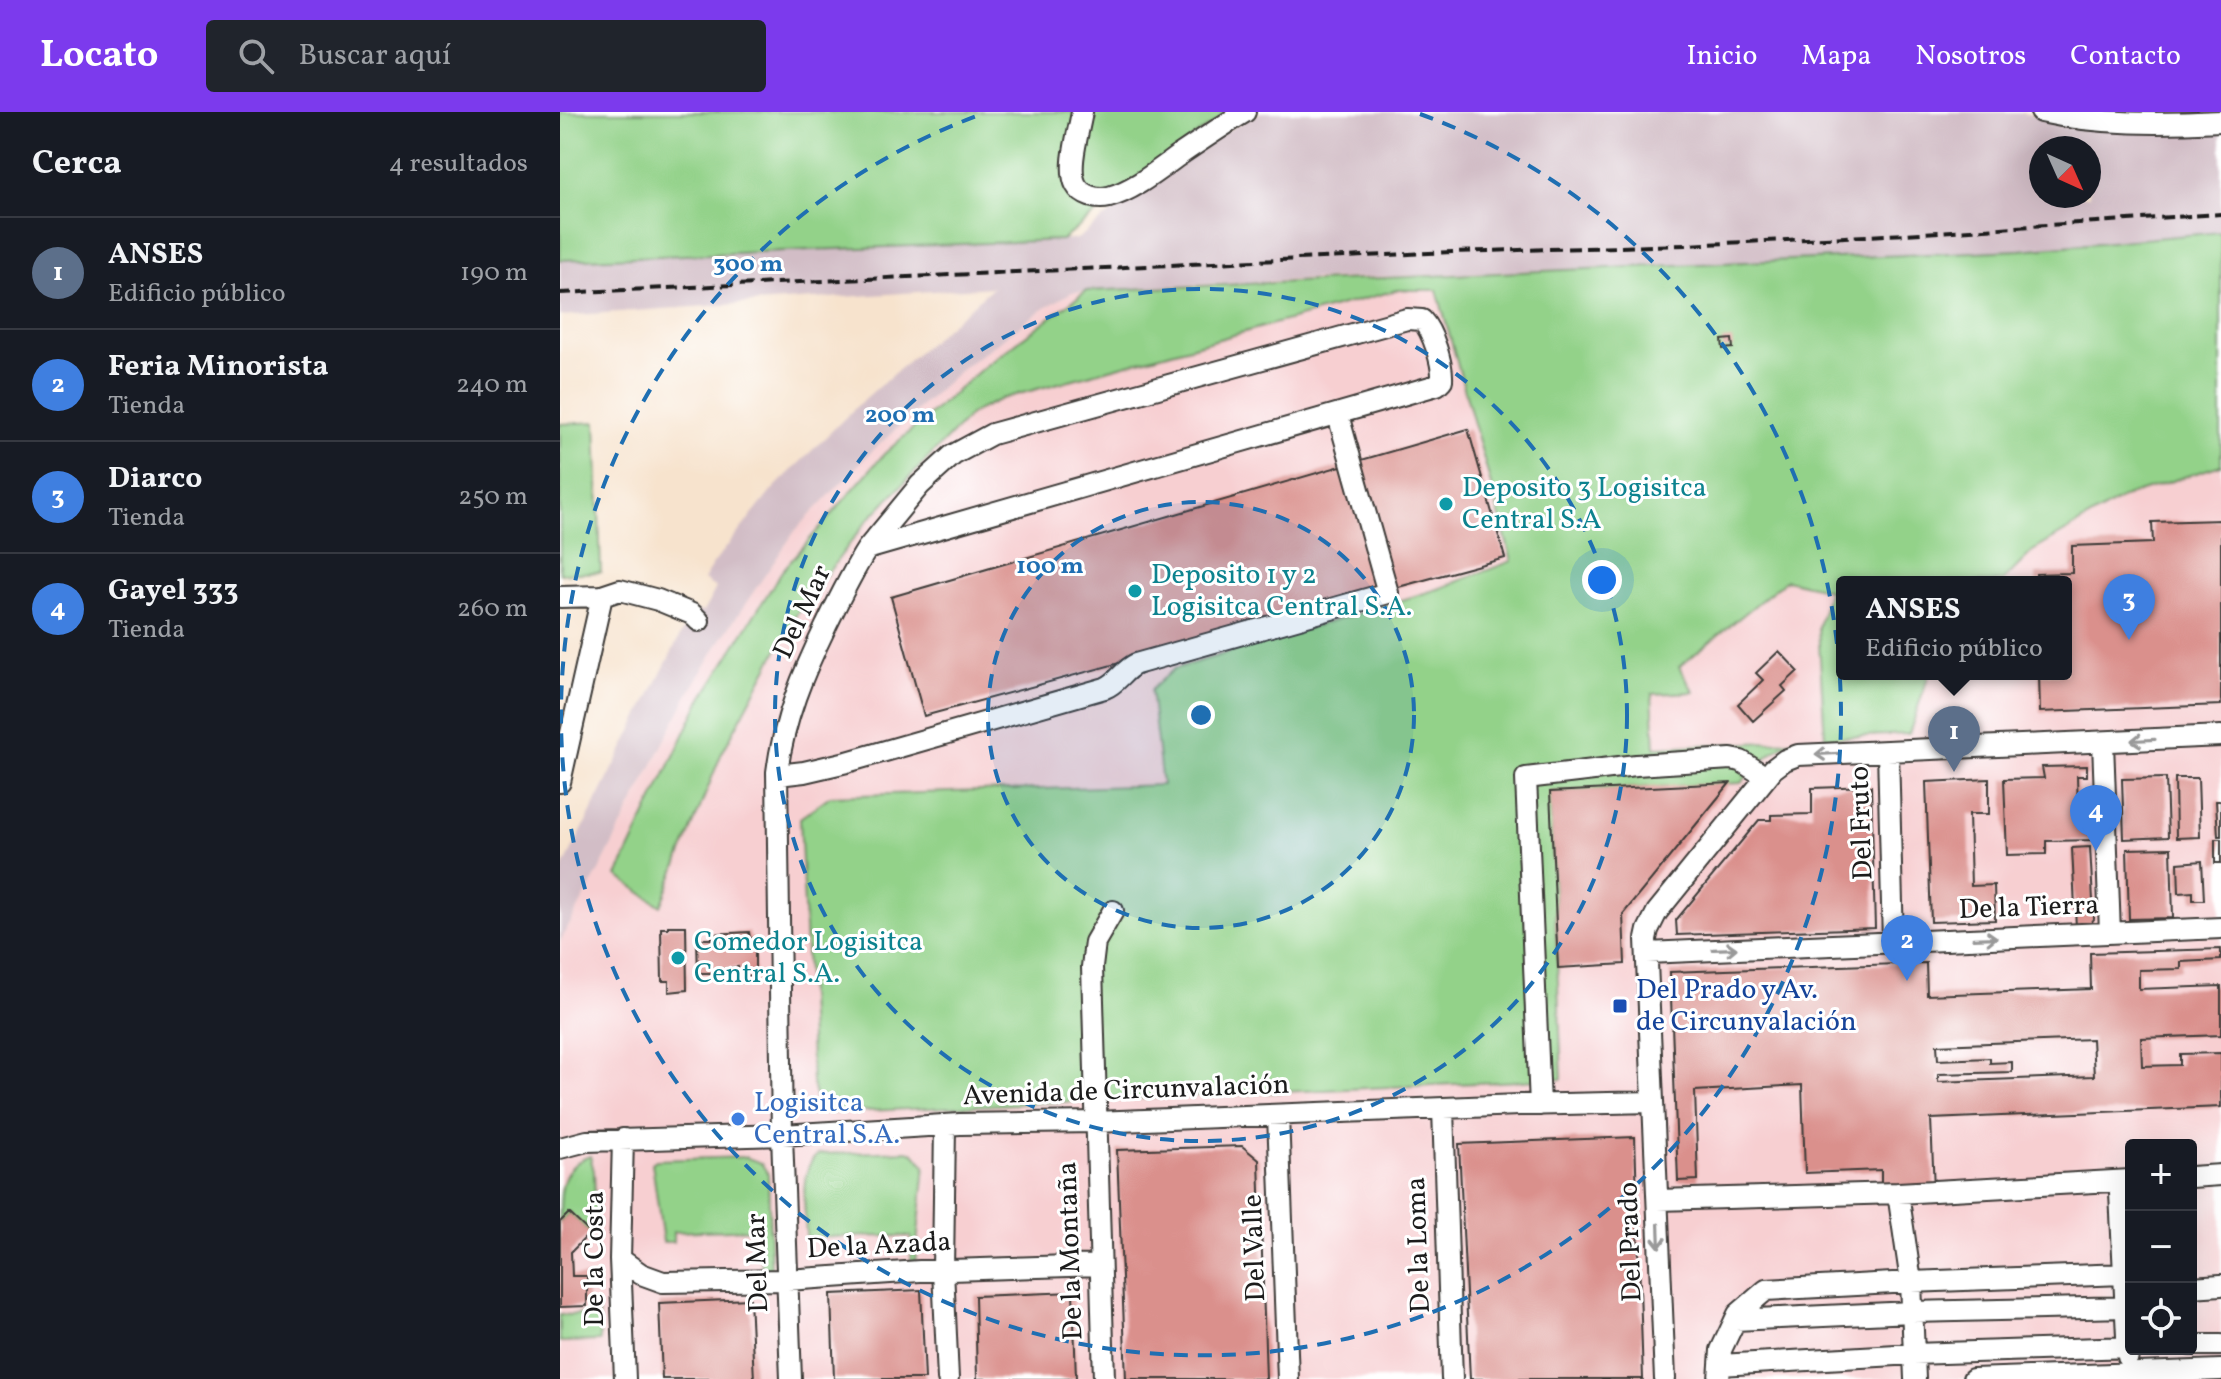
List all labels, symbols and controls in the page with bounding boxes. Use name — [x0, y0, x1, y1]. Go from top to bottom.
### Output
search box — [206, 20, 766, 92]
text: Locato — [40, 30, 158, 83]
icon: search — [234, 34, 278, 78]
text: Buscar aquí — [298, 35, 451, 77]
text: Inicio — [1686, 37, 1757, 76]
text: Mapa — [1801, 37, 1871, 76]
text: Nosotros — [1915, 37, 2026, 76]
text: Contacto — [2070, 37, 2181, 76]
north arrow — [2029, 136, 2101, 208]
text: Cerca — [32, 141, 122, 188]
text: 4 resultados — [389, 146, 528, 182]
text: ANSES — [108, 234, 203, 276]
text: 300 m — [713, 248, 783, 282]
text: 1 — [53, 255, 63, 291]
text: 190 m — [460, 255, 528, 291]
text: Edificio público — [108, 276, 285, 312]
text: Feria Minorista — [108, 346, 329, 388]
text: 2 — [51, 367, 65, 403]
text: 240 m — [456, 367, 528, 403]
text: Tienda — [108, 388, 185, 424]
text: 200 m — [865, 399, 935, 433]
text: Diarco — [108, 458, 202, 500]
place label: Deposito 3 Logisitca Central S.A — [1462, 469, 1707, 540]
text: 3 — [51, 479, 65, 515]
text: 250 m — [458, 479, 528, 515]
marker: Deposito 3 Logisitca Central S.A — [1437, 495, 1455, 513]
text: Tienda — [108, 500, 185, 536]
text: 100 m — [1016, 550, 1084, 584]
place label: Deposito 1 y 2 Logisitca Central S.A. — [1151, 556, 1412, 627]
street label: Del Mar — [764, 558, 842, 665]
your location — [1582, 560, 1622, 600]
text: Gayel 333 — [108, 570, 239, 612]
pin: 3 — [2103, 574, 2155, 640]
popup — [1836, 576, 2072, 680]
marker: Deposito 1 y 2 Logisitca Central S.A. — [1126, 582, 1144, 600]
text: ANSES — [1865, 589, 1961, 631]
text: 4 — [50, 591, 66, 627]
text: 260 m — [457, 591, 528, 627]
text: Tienda — [108, 612, 185, 648]
text: Edificio público — [1865, 631, 2043, 667]
centre of rings — [1187, 701, 1215, 729]
pin: 1 — [1928, 706, 1980, 772]
one-way arrow — [2130, 732, 2157, 747]
one-way arrow — [1814, 746, 1841, 761]
street label: Del Fruto — [1841, 765, 1883, 881]
pin: 4 — [2070, 785, 2122, 851]
street label: De la Tierra — [1958, 886, 2100, 930]
pin: 2 — [1881, 915, 1933, 981]
place label: Comedor Logisitca Central S.A. — [694, 923, 923, 994]
one-way arrow — [1971, 931, 1998, 946]
one-way arrow — [1711, 942, 1738, 957]
marker: Comedor Logisitca Central S.A. — [669, 949, 687, 967]
place label: Del Prado y Av. de Circunvalación — [1636, 971, 1857, 1042]
marker: Del Prado y Av. de Circunvalación — [1611, 997, 1629, 1015]
street label: Avenida de Circunvalación — [962, 1066, 1290, 1116]
place label: Logisitca Central S.A. — [754, 1084, 900, 1155]
marker: Logisitca Central S.A. — [729, 1110, 747, 1128]
map controls — [2125, 1139, 2197, 1355]
button: + — [2125, 1139, 2197, 1211]
street label: De la Montaña — [1048, 1161, 1094, 1341]
street label: De la Loma — [1397, 1176, 1441, 1314]
street label: Del Prado — [1609, 1181, 1653, 1303]
street label: De la Costa — [576, 1191, 615, 1327]
street label: Del Valle — [1234, 1194, 1276, 1302]
button: − — [2125, 1211, 2197, 1283]
street label: Del Mar — [737, 1212, 779, 1313]
one-way arrow — [1652, 1222, 1667, 1249]
street label: De la Azada — [806, 1223, 952, 1269]
button: locate — [2125, 1283, 2197, 1355]

